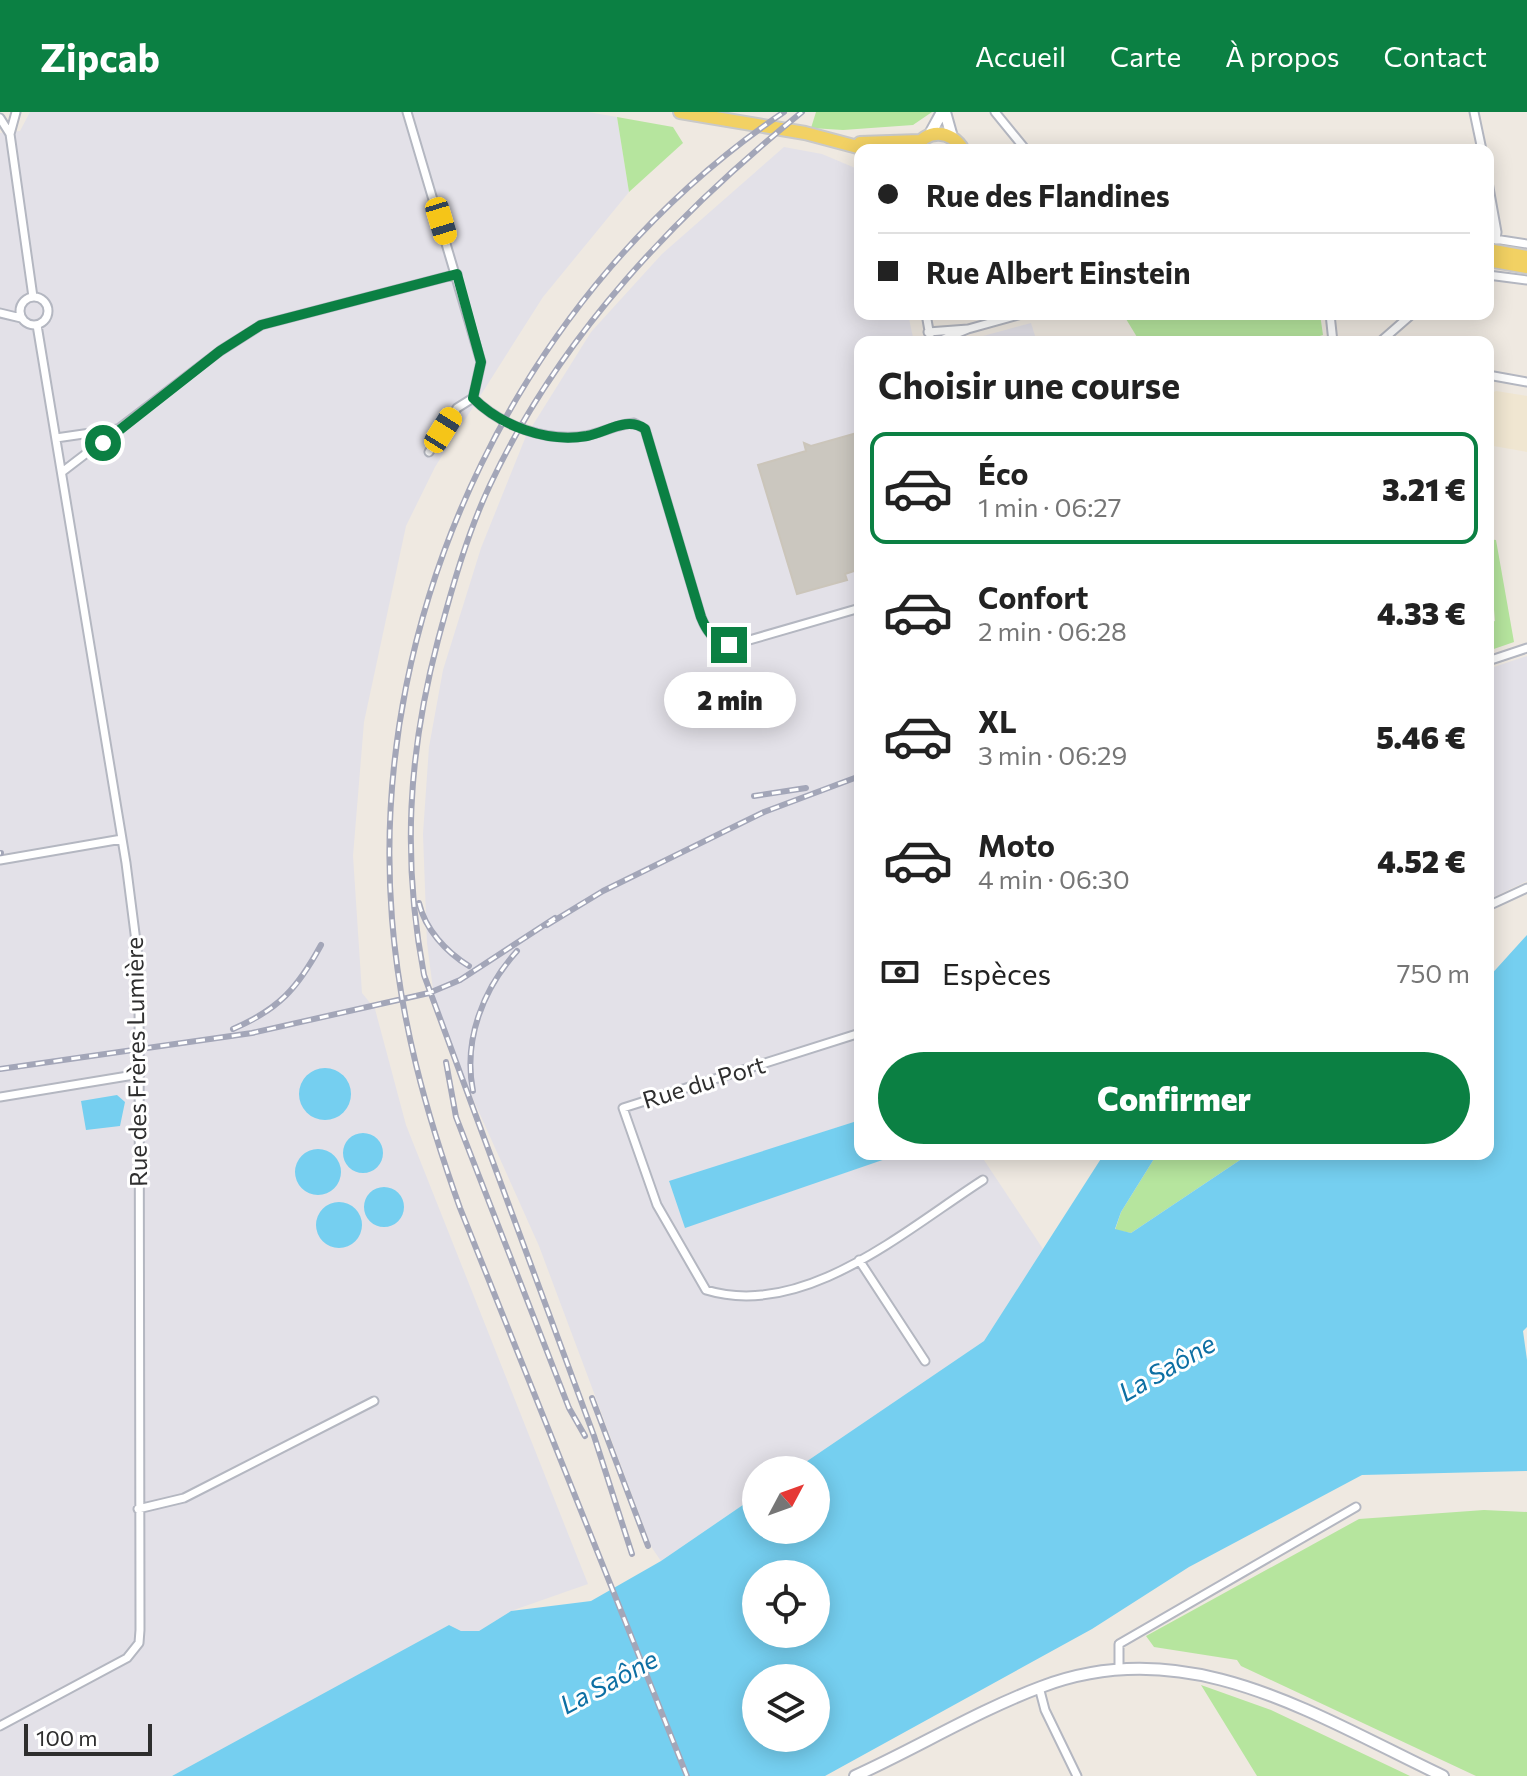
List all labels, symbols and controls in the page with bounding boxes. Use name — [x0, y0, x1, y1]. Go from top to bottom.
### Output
text: Zipcab — [40, 33, 160, 80]
text: Accueil — [975, 39, 1066, 73]
text: Carte — [1110, 39, 1181, 73]
text: À propos — [1225, 39, 1340, 73]
text: Contact — [1384, 39, 1487, 73]
text: Rue des Flandines — [926, 176, 1170, 213]
car — [423, 195, 459, 247]
text: Rue Albert Einstein — [926, 253, 1191, 290]
text: Choisir une course — [878, 362, 1180, 406]
car — [420, 403, 466, 457]
route start — [85, 425, 121, 461]
icon: car — [882, 452, 954, 524]
text: Éco — [978, 454, 1028, 491]
text: 3.21 € — [1382, 470, 1466, 507]
text: 1 min · 06:27 — [978, 491, 1121, 522]
icon: car — [882, 576, 954, 648]
text: Confort — [978, 578, 1089, 615]
text: 4.33 € — [1377, 594, 1466, 631]
text: 2 min · 06:28 — [978, 615, 1127, 646]
route end — [711, 627, 747, 663]
callout: 2 min — [663, 673, 795, 729]
text: 2 min — [697, 684, 763, 715]
icon: car — [882, 700, 954, 772]
text: XL — [978, 702, 1017, 739]
text: 5.46 € — [1376, 718, 1466, 755]
text: 3 min · 06:29 — [978, 739, 1127, 770]
icon: car — [882, 824, 954, 896]
text: Moto — [978, 826, 1055, 863]
text: 4.52 € — [1377, 842, 1466, 879]
text: 4 min · 06:30 — [978, 863, 1130, 894]
street label: Rue des Frères Lumière — [119, 937, 152, 1187]
icon: cash — [878, 950, 922, 994]
text: Espèces — [942, 954, 1051, 991]
text: 750 m — [1397, 957, 1470, 988]
street label: Rue du Port — [639, 1049, 769, 1114]
button: Confirmer — [878, 1052, 1470, 1144]
water label: La Saône — [1112, 1327, 1220, 1407]
north arrow — [742, 1456, 830, 1544]
map controls — [742, 1456, 830, 1752]
button: locate — [742, 1560, 830, 1648]
water label: La Saône — [554, 1642, 663, 1719]
button: layers — [742, 1664, 830, 1752]
scale bar — [24, 1720, 152, 1756]
text: 100 m — [36, 1724, 98, 1751]

